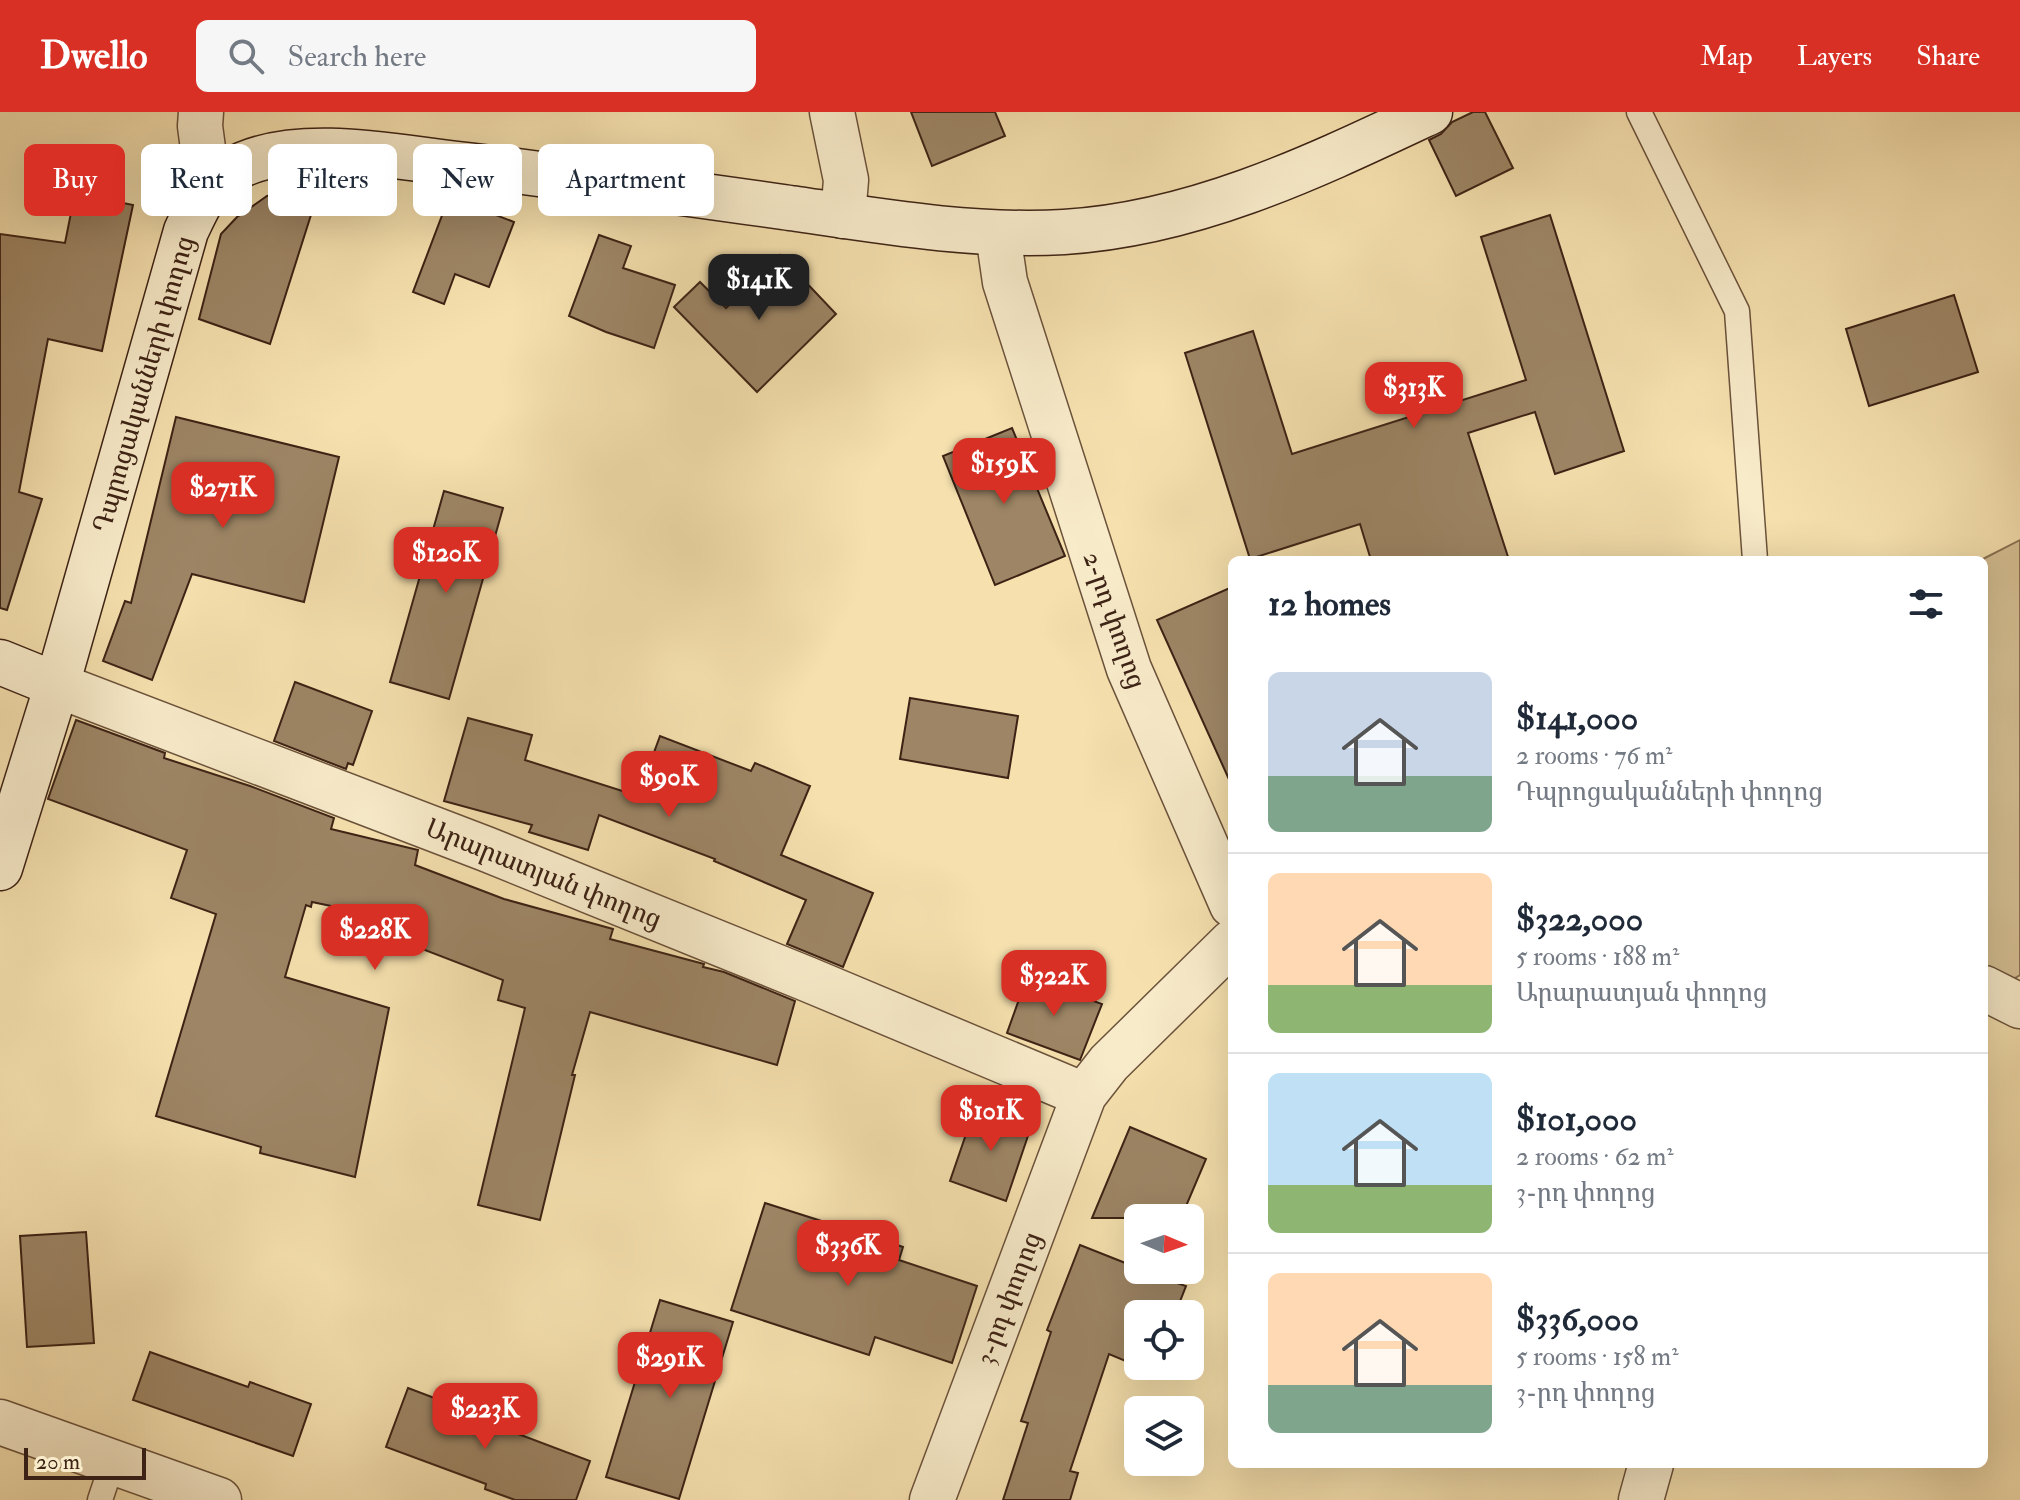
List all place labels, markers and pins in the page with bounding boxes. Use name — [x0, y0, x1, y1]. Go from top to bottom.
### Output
pin: $141K — [703, 254, 815, 322]
pin: $313K — [1358, 362, 1470, 430]
pin: $159K — [948, 438, 1060, 506]
pin: $271K — [167, 462, 279, 530]
pin: $120K — [390, 527, 502, 595]
pin: $90K — [622, 751, 716, 819]
pin: $228K — [319, 904, 431, 972]
pin: $322K — [998, 950, 1110, 1018]
pin: $101K — [935, 1085, 1047, 1153]
pin: $336K — [792, 1220, 904, 1288]
pin: $291K — [614, 1332, 726, 1400]
pin: $223K — [429, 1383, 541, 1451]

